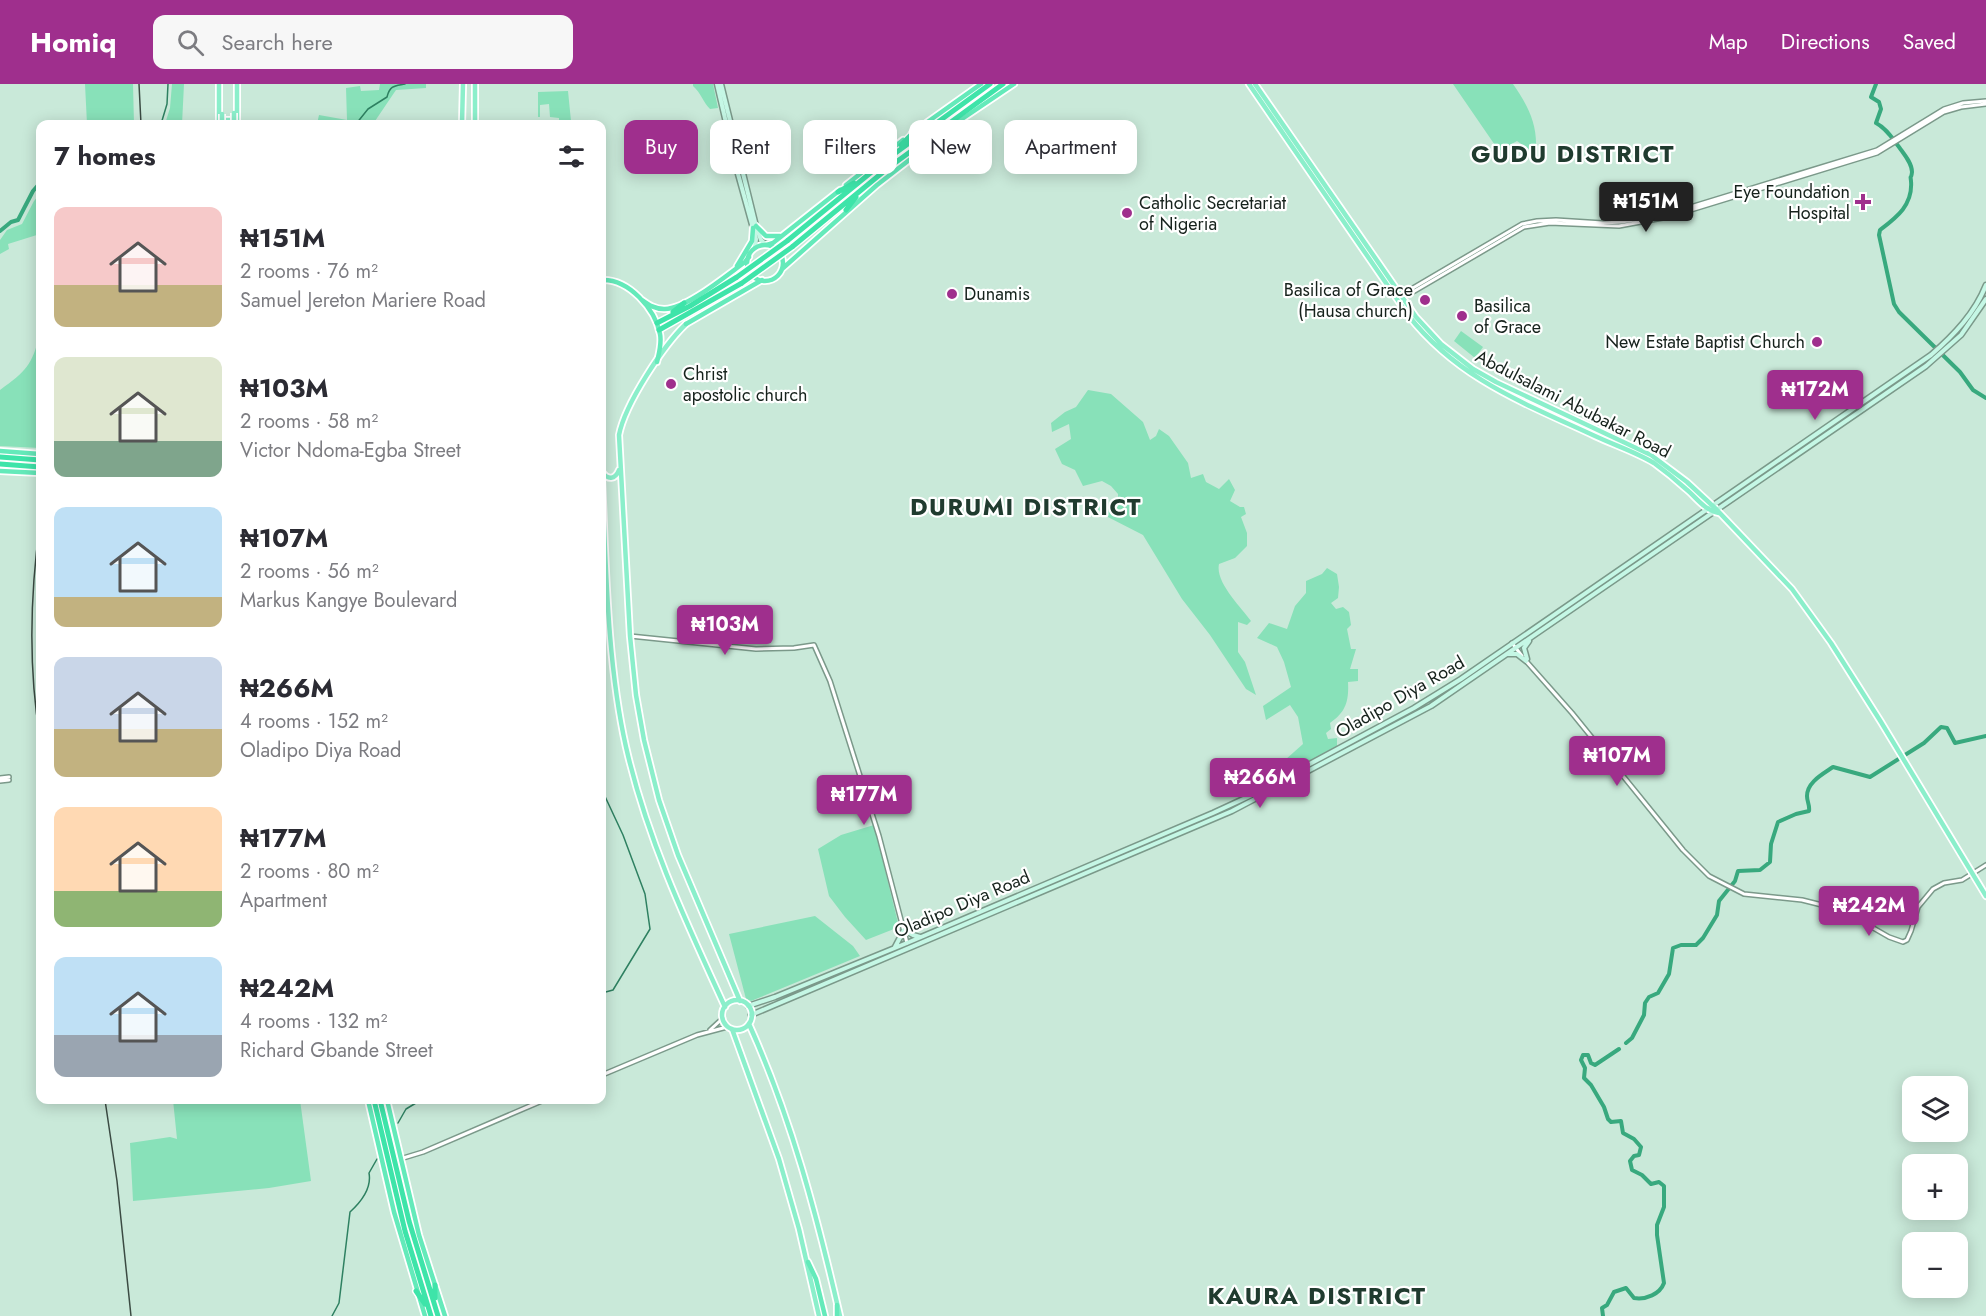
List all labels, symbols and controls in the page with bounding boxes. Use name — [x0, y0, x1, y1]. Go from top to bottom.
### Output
search box — [153, 15, 573, 69]
text: Homiq — [30, 22, 117, 63]
icon: search — [174, 26, 207, 59]
text: Search here — [222, 26, 333, 58]
text: Map — [1709, 27, 1748, 57]
text: Directions — [1781, 27, 1870, 57]
text: Saved — [1903, 27, 1956, 57]
chip: Buy — [624, 120, 698, 174]
chip: Rent — [710, 120, 791, 174]
chip: Filters — [803, 120, 897, 174]
chip: New — [909, 120, 992, 174]
chip: Apartment — [1004, 120, 1137, 174]
district label: GUDU DISTRICT — [1471, 136, 1675, 171]
text: 7 homes — [54, 137, 156, 175]
icon: filters — [555, 140, 588, 173]
place label: Eye Foundation Hospital — [1733, 179, 1850, 226]
pin: ₦151M — [1604, 182, 1688, 233]
text: ₦151M — [1613, 187, 1679, 216]
place label: Catholic Secretariat of Nigeria — [1139, 190, 1287, 237]
marker: Eye Foundation Hospital — [1854, 193, 1872, 211]
marker: Catholic Secretariat of Nigeria — [1120, 206, 1134, 220]
text: ₦151M — [240, 219, 325, 257]
icon: home — [102, 231, 174, 303]
text: 2 rooms · 76 m² — [240, 257, 378, 286]
place label: Basilica of Grace (Hausa church) — [1284, 277, 1413, 324]
place label: Dunamis — [964, 281, 1030, 307]
text: Samuel Jereton Mariere Road — [240, 286, 486, 315]
marker: Dunamis — [945, 287, 959, 301]
marker: Basilica of Grace (Hausa church) — [1418, 293, 1432, 307]
place label: Basilica of Grace — [1474, 293, 1541, 340]
marker: Basilica of Grace — [1455, 309, 1469, 323]
place label: New Estate Baptist Church — [1605, 329, 1805, 355]
marker: New Estate Baptist Church — [1810, 335, 1824, 349]
street label: Abdulsalami Abubakar Road — [1471, 343, 1675, 465]
place label: Christ apostolic church — [683, 361, 807, 408]
text: ₦103M — [240, 369, 329, 407]
pin: ₦172M — [1773, 370, 1857, 421]
text: ₦172M — [1781, 375, 1849, 404]
marker: Christ apostolic church — [664, 377, 678, 391]
icon: home — [102, 381, 174, 453]
text: 2 rooms · 58 m² — [240, 407, 378, 436]
text: Victor Ndoma-Egba Street — [240, 436, 461, 465]
district label: DURUMI DISTRICT — [910, 489, 1142, 524]
text: ₦107M — [240, 519, 328, 557]
icon: home — [102, 531, 174, 603]
text: 2 rooms · 56 m² — [240, 557, 379, 586]
text: Markus Kangye Boulevard — [240, 586, 457, 615]
pin: ₦103M — [683, 605, 767, 656]
text: ₦103M — [691, 610, 759, 639]
street label: Oladipo Diya Road — [1331, 649, 1469, 745]
text: ₦266M — [240, 669, 334, 707]
icon: home — [102, 681, 174, 753]
text: 4 rooms · 152 m² — [240, 707, 388, 736]
text: Oladipo Diya Road — [240, 736, 401, 765]
pin: ₦107M — [1575, 736, 1659, 787]
text: ₦107M — [1583, 741, 1651, 770]
pin: ₦266M — [1218, 758, 1302, 809]
text: ₦266M — [1224, 763, 1296, 792]
pin: ₦177M — [822, 775, 906, 826]
text: ₦177M — [831, 780, 897, 809]
text: ₦177M — [240, 819, 327, 857]
icon: home — [102, 831, 174, 903]
text: 2 rooms · 80 m² — [240, 857, 379, 886]
street label: Oladipo Diya Road — [890, 864, 1034, 944]
text: Apartment — [240, 886, 327, 915]
pin: ₦242M — [1827, 886, 1911, 937]
text: ₦242M — [1833, 891, 1905, 920]
text: ₦242M — [240, 969, 334, 1007]
icon: home — [102, 981, 174, 1053]
text: 4 rooms · 132 m² — [240, 1007, 388, 1036]
text: Richard Gbande Street — [240, 1036, 433, 1065]
map controls — [1902, 1076, 1968, 1298]
button: layers — [1902, 1076, 1968, 1142]
button: + — [1902, 1154, 1968, 1220]
button: − — [1902, 1232, 1968, 1298]
district label: KAURA DISTRICT — [1207, 1278, 1427, 1313]

